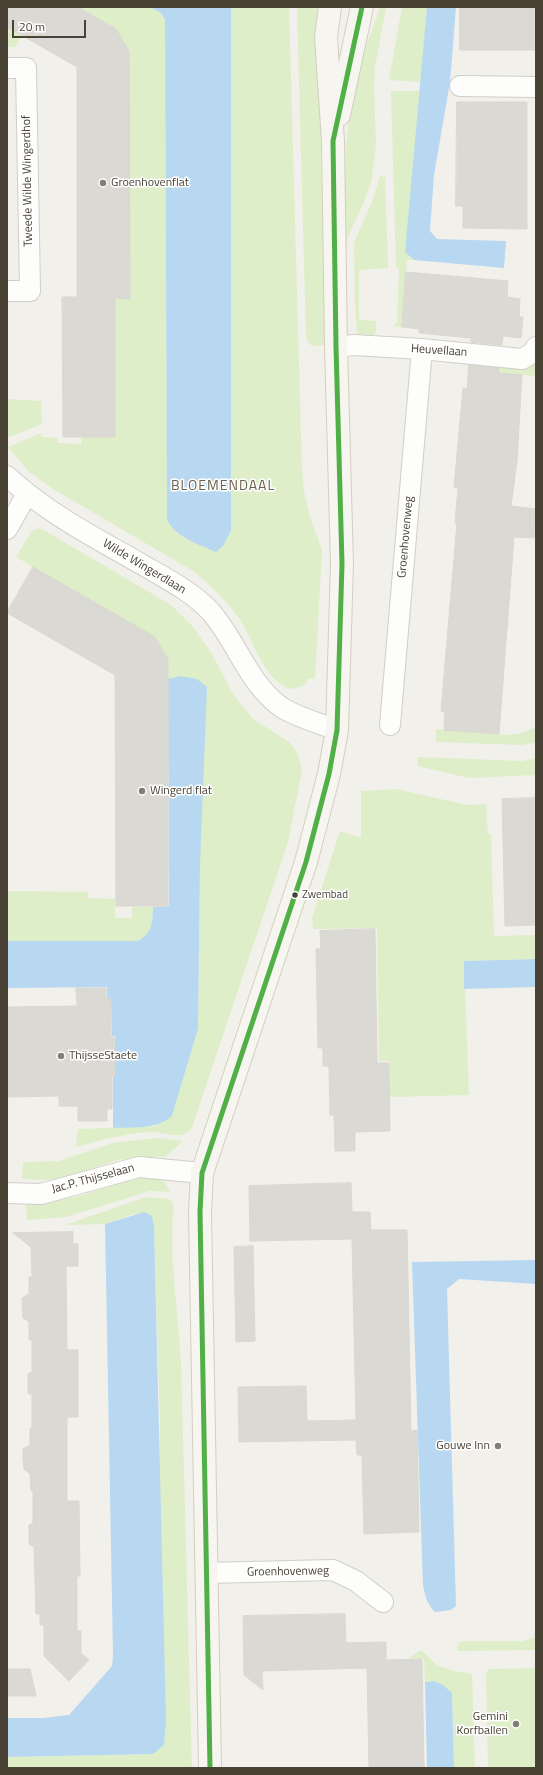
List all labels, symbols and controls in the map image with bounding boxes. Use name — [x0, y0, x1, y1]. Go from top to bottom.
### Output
scale bar — [14, 12, 88, 38]
text: 20 m — [19, 17, 45, 36]
street label: Tweede Wilde Wingerdhof — [20, 115, 36, 247]
place label: Groenhovenflat — [111, 176, 189, 190]
marker: Groenhovenflat — [98, 178, 108, 188]
street label: Heuvellaan — [410, 342, 468, 360]
district label: BLOEMENDAAL — [171, 479, 275, 495]
street label: Groenhovenweg — [395, 495, 417, 579]
street label: Wilde Wingerdlaan — [100, 536, 188, 598]
place label: Wingerd flat — [150, 784, 212, 798]
marker: Wingerd flat — [137, 786, 147, 796]
place label: Zwembad — [302, 888, 348, 902]
marker: Zwembad — [290, 890, 300, 900]
place label: ThijsseStaete — [69, 1049, 137, 1063]
marker: ThijsseStaete — [56, 1051, 66, 1061]
street label: Jac.P. Thijsselaan — [50, 1161, 136, 1197]
place label: Gouwe Inn — [436, 1439, 490, 1453]
marker: Gouwe Inn — [493, 1441, 503, 1451]
street label: Groenhovenweg — [247, 1564, 329, 1580]
place label: Gemini Korfballen — [457, 1710, 508, 1738]
marker: Gemini Korfballen — [511, 1719, 521, 1729]

